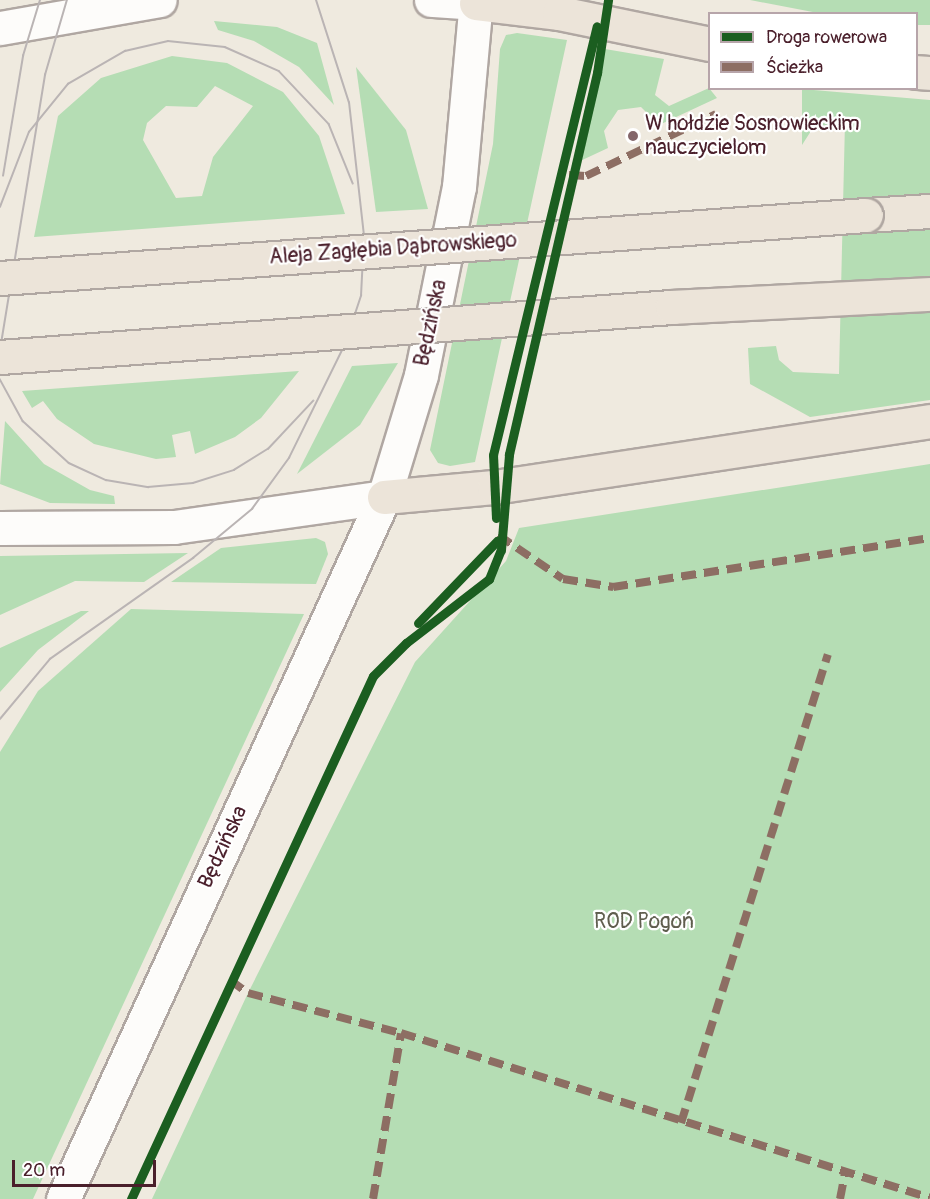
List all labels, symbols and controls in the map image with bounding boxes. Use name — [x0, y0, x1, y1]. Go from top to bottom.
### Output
legend — [708, 12, 918, 90]
text: Droga rowerowa — [766, 26, 887, 49]
text: Ścieżka — [766, 56, 823, 79]
place label: W hołdzie Sosnowieckim nauczycielom — [645, 111, 860, 161]
marker: W hołdzie Sosnowieckim nauczycielom — [626, 129, 640, 143]
street label: Aleja Zagłębia Dąbrowskiego — [268, 228, 518, 270]
street label: Będzińska — [410, 277, 452, 369]
street label: Będzińska — [193, 802, 253, 892]
park label: ROD Pogoń — [594, 909, 694, 935]
scale bar — [15, 1148, 159, 1186]
text: 20 m — [23, 1159, 65, 1182]

